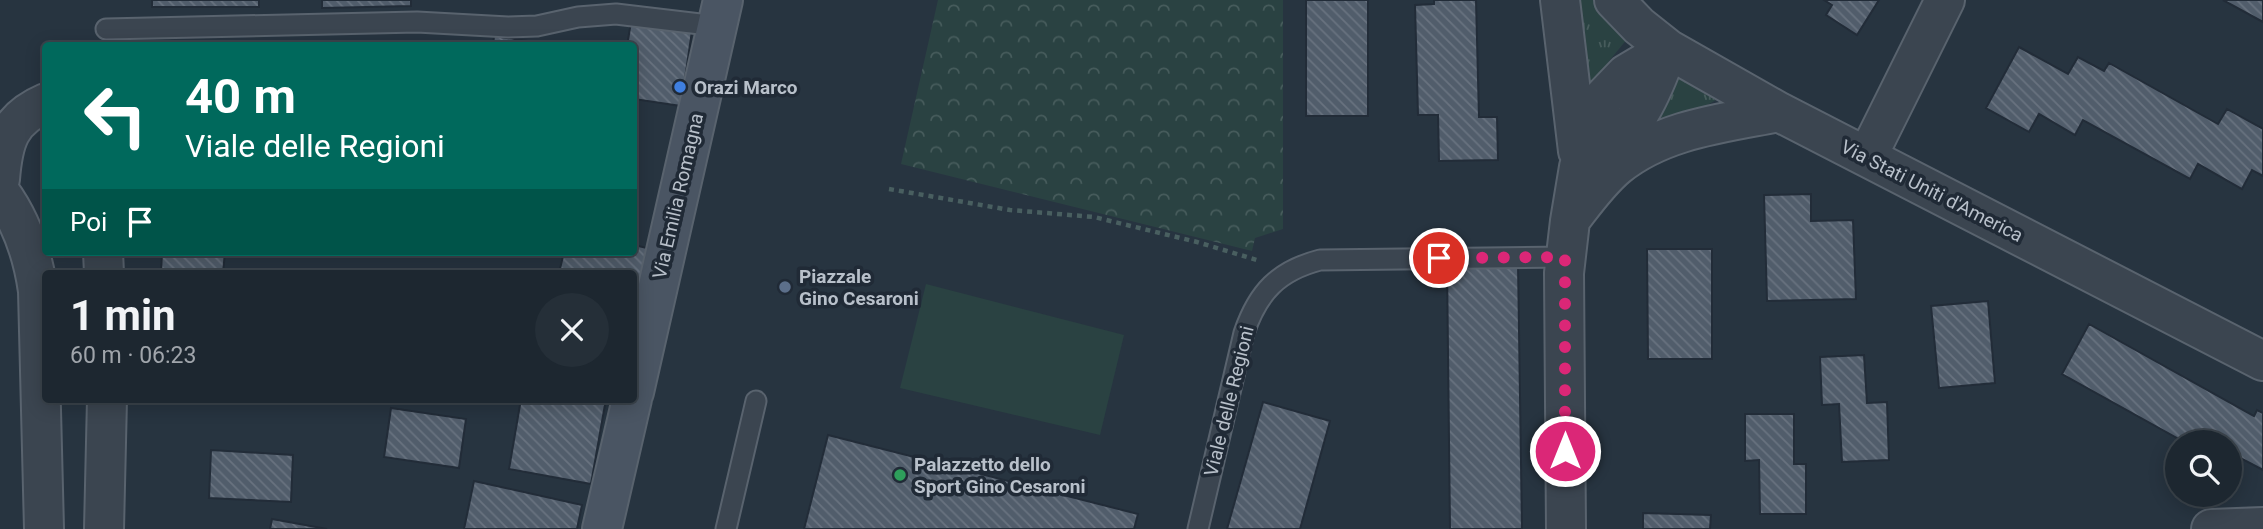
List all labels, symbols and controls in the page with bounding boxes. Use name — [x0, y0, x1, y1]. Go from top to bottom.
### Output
text: 40 m — [185, 68, 296, 125]
icon: left — [70, 70, 161, 161]
place label: Orazi Marco — [694, 76, 798, 99]
marker: Orazi Marco — [672, 79, 688, 95]
street label: Via Emilia Romagna — [648, 111, 708, 281]
text: Viale delle Regioni — [185, 127, 445, 165]
street label: Via Stati Uniti d'America — [1837, 135, 2027, 247]
icon: arrive — [121, 203, 159, 241]
text: Poi — [70, 207, 107, 237]
pin — [1409, 228, 1469, 288]
icon: arrive — [1420, 239, 1458, 277]
place label: Piazzale Gino Cesaroni — [799, 265, 919, 310]
marker: Piazzale Gino Cesaroni — [777, 279, 793, 295]
text: 1 min — [70, 291, 176, 340]
button: close — [535, 293, 609, 367]
street label: Viale delle Regioni — [1199, 323, 1259, 479]
text: 60 m · 06:23 — [70, 342, 196, 369]
position arrow — [1528, 414, 1602, 488]
map controls — [2165, 430, 2242, 507]
button: search — [2165, 430, 2242, 507]
place label: Palazzetto dello Sport Gino Cesaroni — [914, 453, 1085, 498]
marker: Palazzetto dello Sport Gino Cesaroni — [892, 467, 908, 483]

